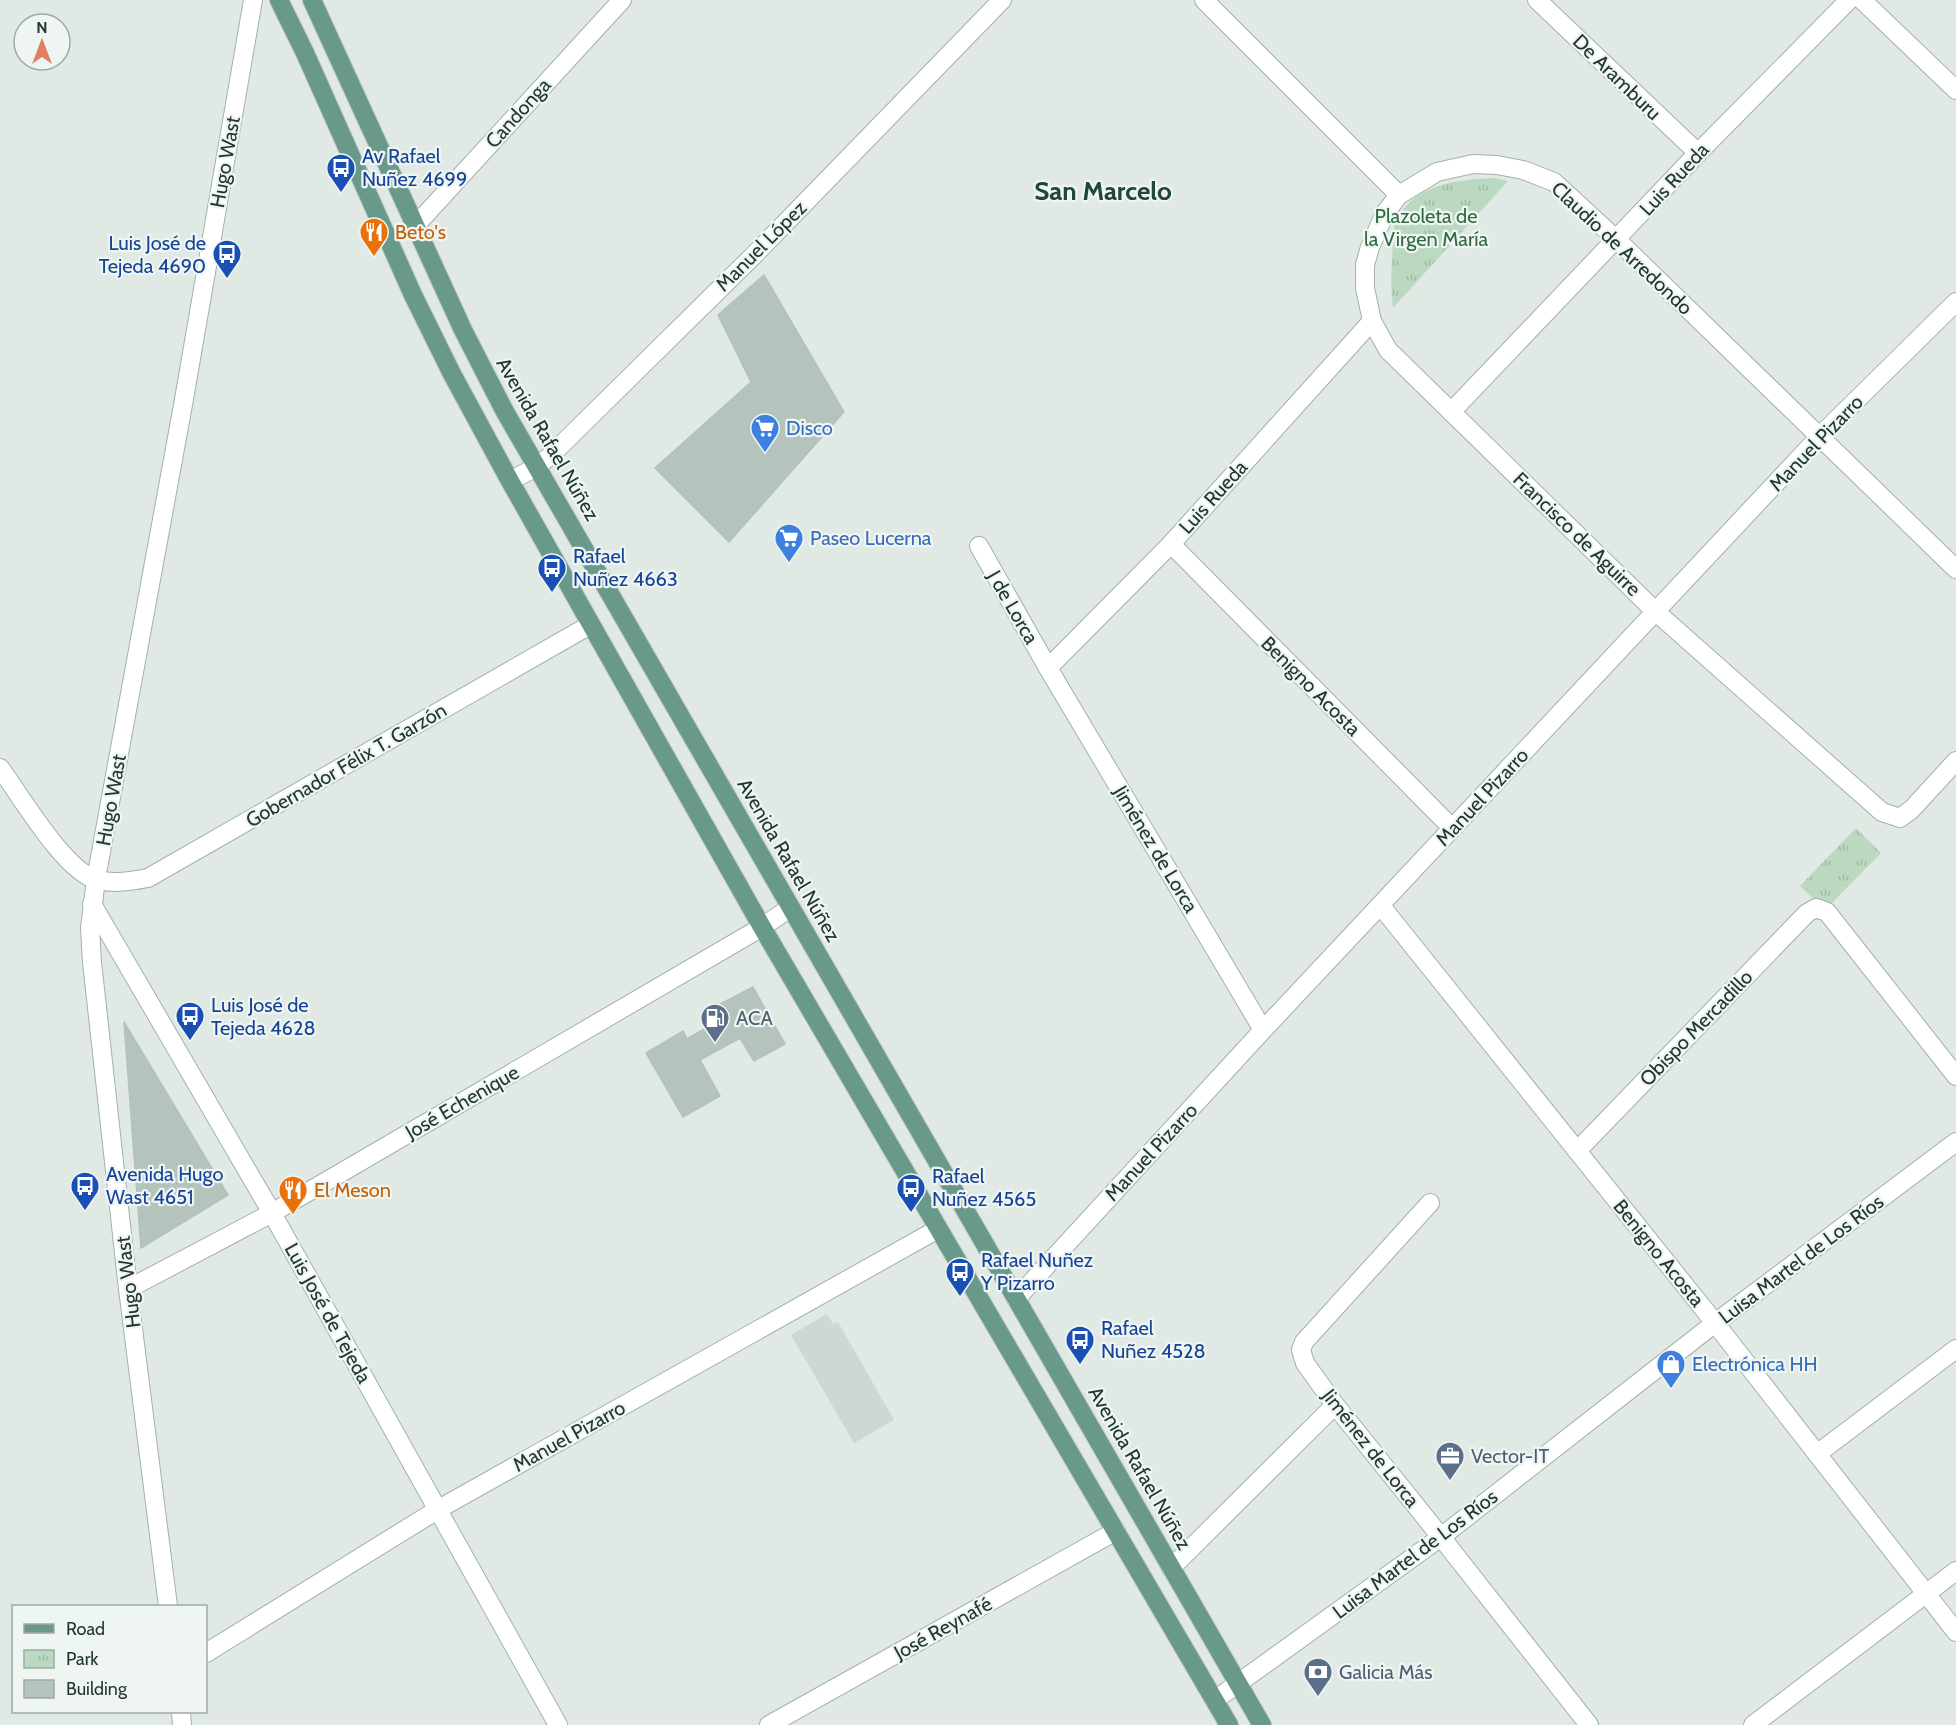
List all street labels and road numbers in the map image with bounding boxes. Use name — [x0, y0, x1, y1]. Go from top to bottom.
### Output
street label: De Aramburu — [1568, 29, 1666, 125]
street label: Candonga — [480, 73, 556, 153]
street label: Hugo Wast — [205, 114, 245, 210]
street label: Luis Rueda — [1634, 137, 1714, 220]
street label: Claudio de Arredondo — [1546, 176, 1698, 320]
street label: Manuel López — [711, 196, 811, 296]
street label: Avenida Rafael Núñez — [492, 353, 604, 525]
street label: Manuel Pizarro — [1764, 390, 1868, 496]
street label: Luis Rueda — [1174, 455, 1253, 539]
street label: Francisco de Aguirre — [1508, 467, 1646, 601]
street label: J de Lorca — [982, 565, 1044, 648]
street label: Benigno Acosta — [1256, 631, 1366, 741]
street label: Gobernador Félix T. Garzón — [241, 698, 451, 832]
street label: Manuel Pizarro — [1431, 743, 1533, 851]
street label: Hugo Wast — [91, 752, 131, 848]
street label: Avenida Rafael Núñez — [733, 774, 845, 946]
street label: Jiménez de Lorca — [1108, 780, 1203, 917]
street label: Obispo Mercadillo — [1635, 965, 1757, 1091]
street label: José Echenique — [400, 1060, 523, 1145]
street label: Manuel Pizarro — [1100, 1098, 1202, 1206]
street label: Luisa Martel de Los Ríos — [1714, 1189, 1888, 1329]
street label: Benigno Acosta — [1608, 1195, 1710, 1312]
street label: Hugo Wast — [110, 1234, 146, 1329]
street label: Luis José de Tejeda — [280, 1239, 377, 1388]
street label: Avenida Rafael Núñez — [1084, 1382, 1196, 1554]
street label: Jiménez de Lorca — [1317, 1383, 1425, 1512]
street label: Manuel Pizarro — [509, 1395, 629, 1477]
street label: Luisa Martel de Los Ríos — [1328, 1484, 1502, 1624]
street label: José Reynafé — [889, 1591, 996, 1665]

